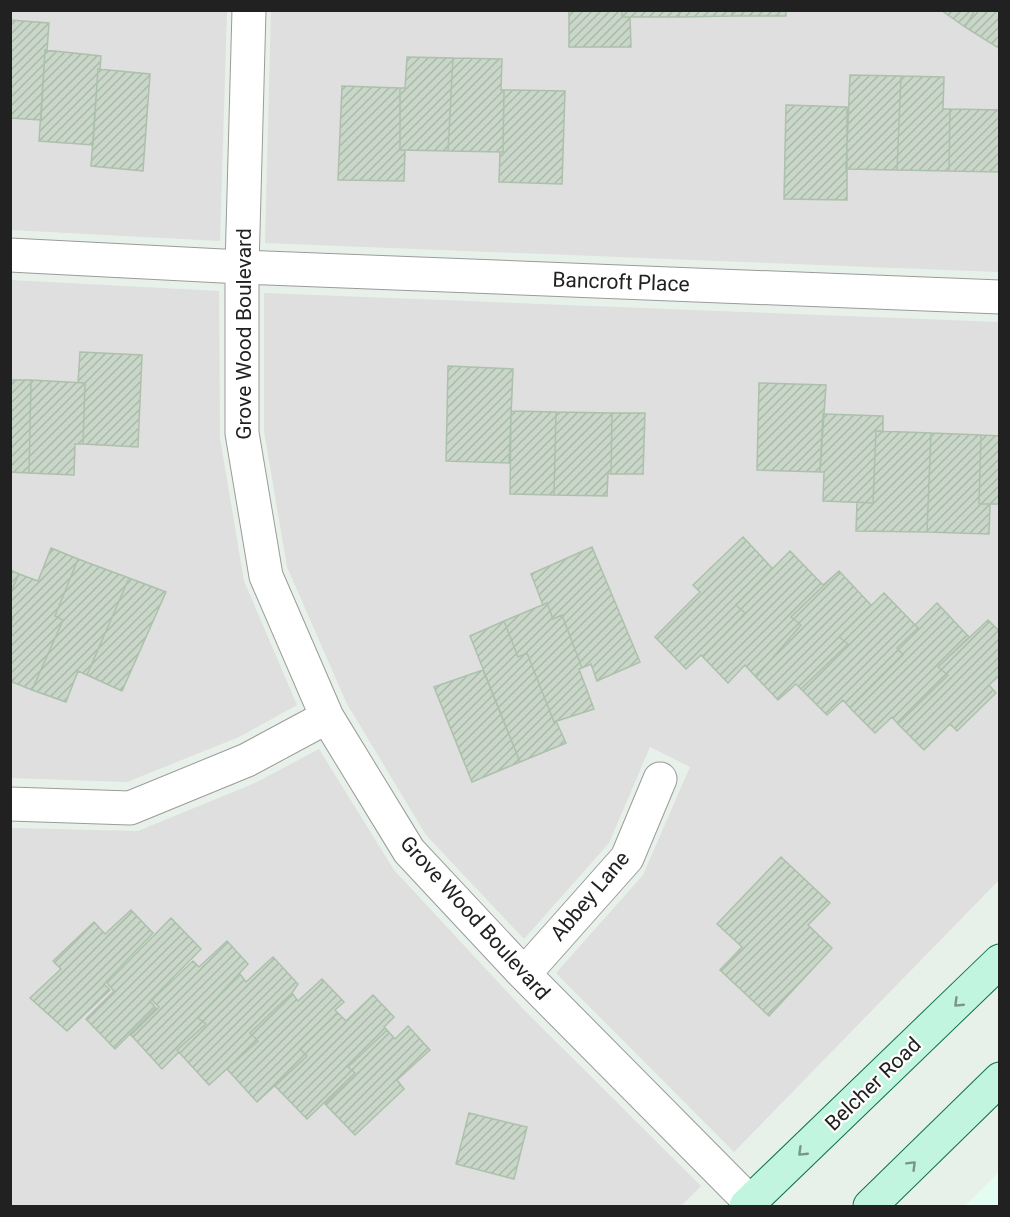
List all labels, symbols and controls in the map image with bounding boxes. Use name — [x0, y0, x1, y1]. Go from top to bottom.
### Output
street label: Grove Wood Boulevard — [232, 228, 256, 440]
street label: Bancroft Place — [552, 268, 690, 296]
street label: Grove Wood Boulevard — [395, 831, 555, 1005]
street label: Abbey Lane — [546, 847, 634, 945]
one-way arrow — [955, 995, 966, 1006]
street label: Belcher Road — [820, 1032, 926, 1136]
one-way arrow — [799, 1145, 809, 1156]
one-way arrow — [904, 1162, 915, 1173]

